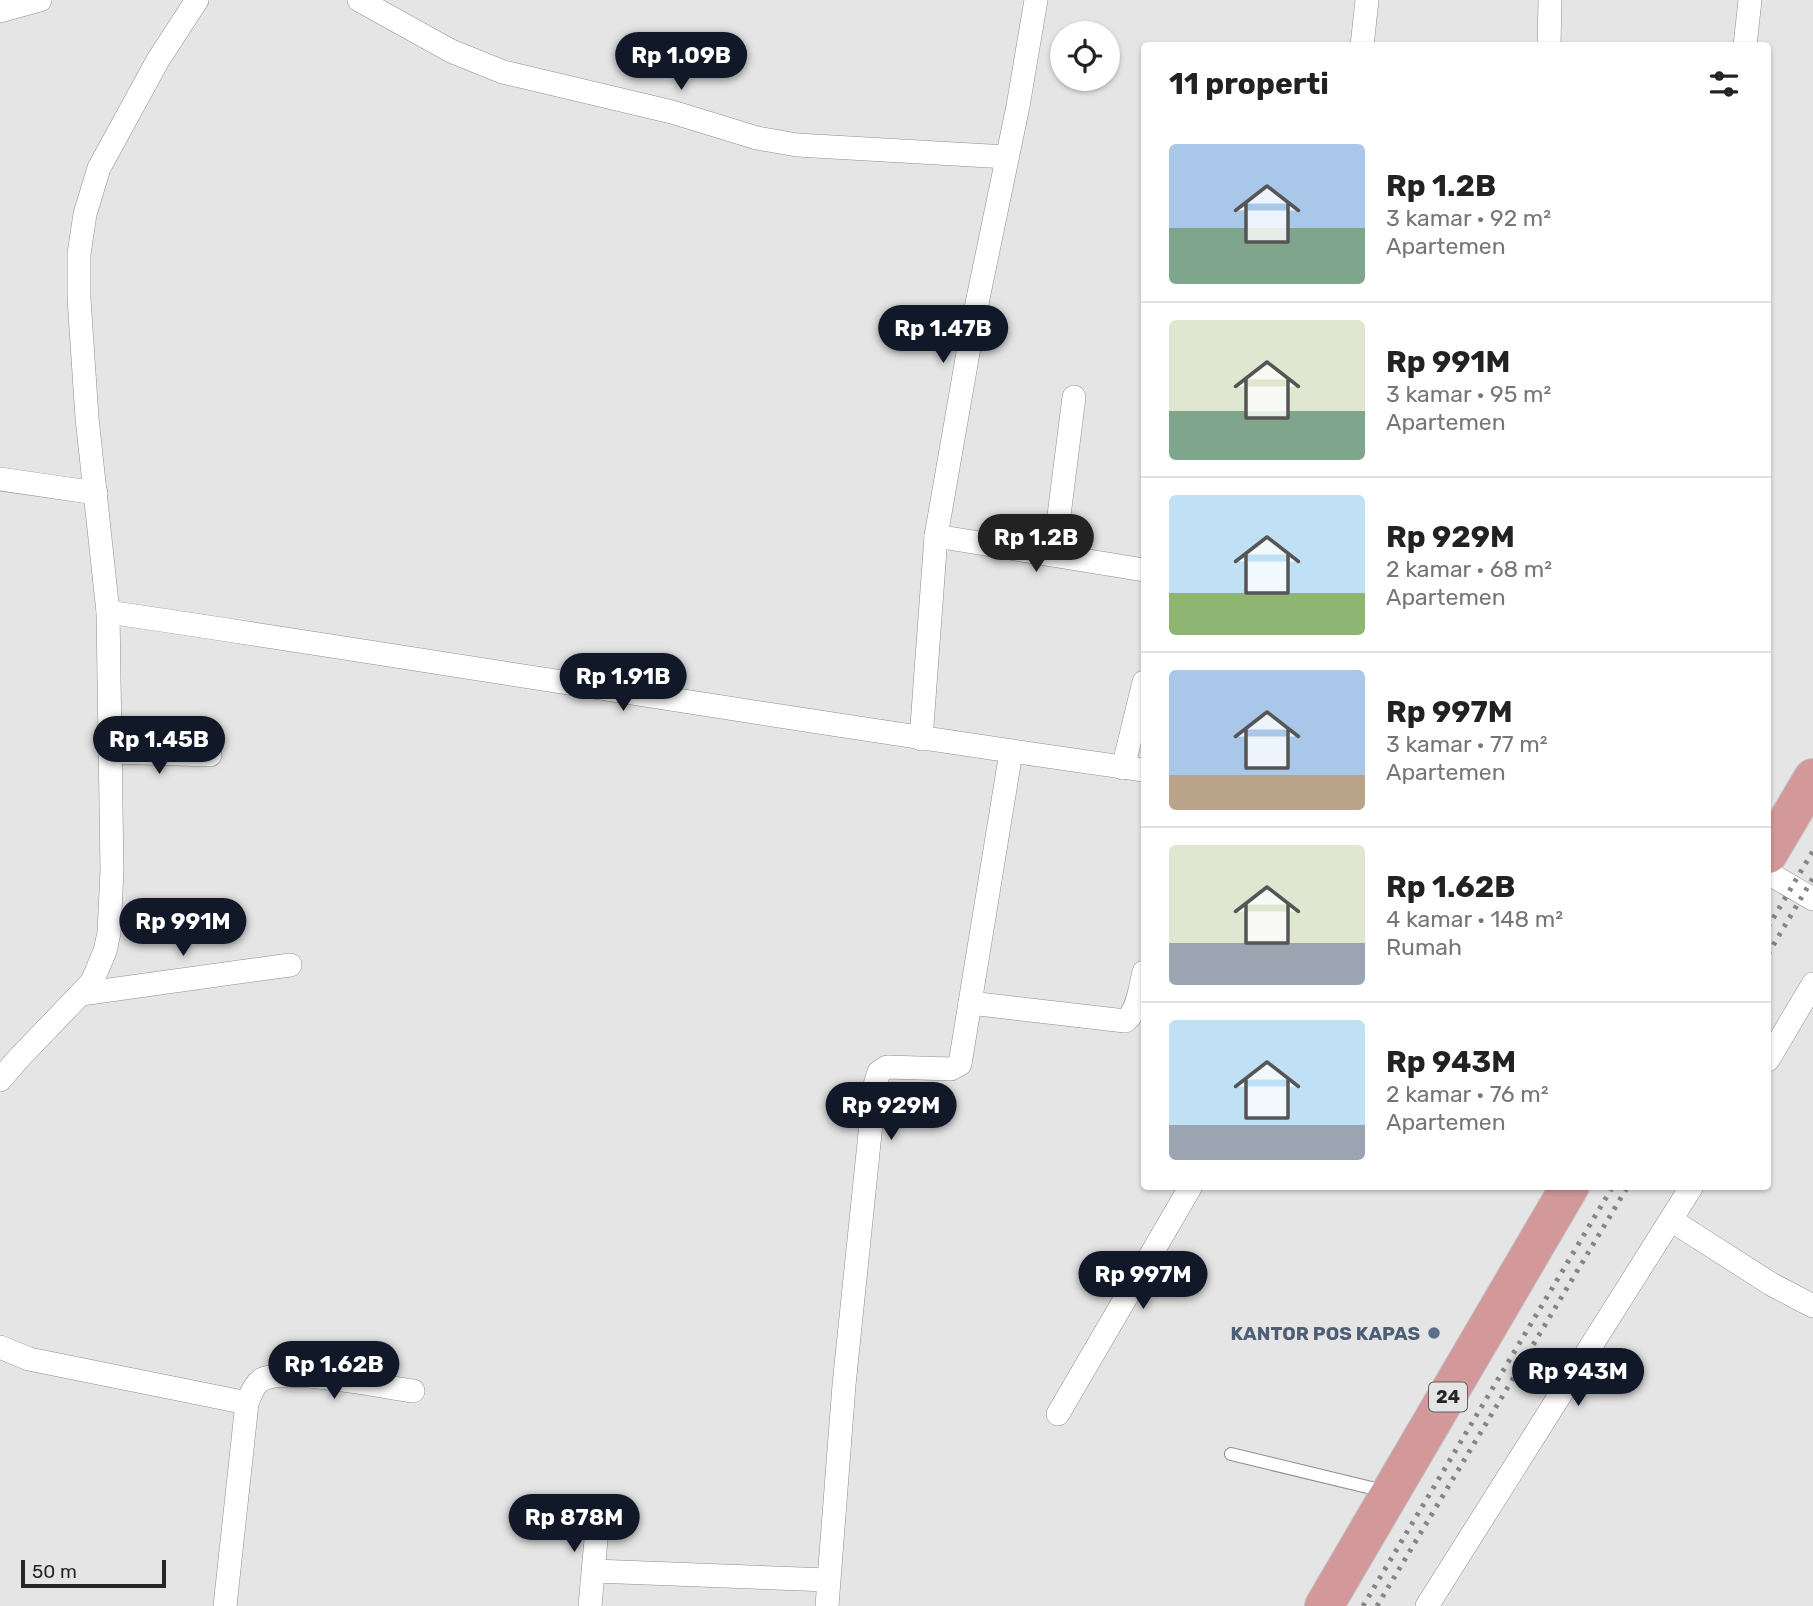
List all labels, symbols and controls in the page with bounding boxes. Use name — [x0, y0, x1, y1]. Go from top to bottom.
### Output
map controls — [1050, 21, 1120, 91]
button: locate — [1050, 21, 1120, 91]
pin: Rp 1.09B — [609, 32, 753, 92]
text: Rp 1.09B — [631, 41, 731, 69]
icon: filters — [1705, 65, 1743, 103]
text: 11 properti — [1169, 66, 1329, 102]
text: Rp 1.2B — [1386, 168, 1496, 204]
icon: home — [1225, 172, 1309, 256]
text: 3 kamar · 92 m² — [1386, 204, 1551, 232]
text: Apartemen — [1386, 232, 1506, 260]
pin: Rp 1.47B — [871, 306, 1015, 365]
text: Rp 1.47B — [894, 314, 992, 342]
text: Rp 991M — [1386, 344, 1510, 380]
icon: home — [1225, 348, 1309, 432]
text: 3 kamar · 95 m² — [1386, 380, 1551, 408]
text: Apartemen — [1386, 408, 1506, 436]
pin: Rp 1.2B — [971, 514, 1101, 574]
text: Rp 929M — [1386, 519, 1515, 555]
text: Rp 1.2B — [994, 523, 1078, 551]
icon: home — [1225, 523, 1309, 607]
text: 2 kamar · 68 m² — [1386, 555, 1552, 583]
text: Apartemen — [1386, 583, 1506, 611]
pin: Rp 1.91B — [551, 654, 695, 713]
text: Rp 1.91B — [576, 662, 670, 690]
text: Rp 997M — [1386, 694, 1513, 730]
icon: home — [1225, 698, 1309, 782]
pin: Rp 1.45B — [87, 716, 231, 776]
text: Rp 1.45B — [109, 725, 209, 753]
text: 3 kamar · 77 m² — [1386, 730, 1548, 758]
text: Apartemen — [1386, 758, 1506, 786]
text: Rp 1.62B — [1386, 869, 1515, 905]
icon: home — [1225, 873, 1309, 957]
pin: Rp 991M — [118, 898, 248, 958]
text: 4 kamar · 148 m² — [1386, 905, 1563, 933]
text: Rp 991M — [135, 907, 231, 935]
text: Rumah — [1386, 933, 1462, 961]
text: Rp 943M — [1386, 1044, 1516, 1080]
icon: home — [1225, 1048, 1309, 1132]
text: 2 kamar · 76 m² — [1386, 1080, 1549, 1108]
pin: Rp 929M — [826, 1082, 956, 1142]
text: Rp 929M — [842, 1091, 940, 1119]
text: Apartemen — [1386, 1108, 1506, 1136]
pin: Rp 997M — [1078, 1252, 1208, 1311]
text: Rp 997M — [1094, 1260, 1192, 1288]
place label: KANTOR POS KAPAS — [1231, 1322, 1420, 1345]
marker: KANTOR POS KAPAS — [1426, 1325, 1442, 1341]
pin: Rp 1.62B — [262, 1342, 406, 1401]
pin: Rp 943M — [1513, 1348, 1643, 1408]
text: Rp 1.62B — [284, 1350, 384, 1378]
text: Rp 943M — [1528, 1357, 1628, 1385]
road number: 24 — [1429, 1382, 1467, 1412]
pin: Rp 878M — [509, 1494, 639, 1554]
text: Rp 878M — [525, 1503, 623, 1531]
scale bar — [21, 1557, 166, 1589]
text: 50 m — [32, 1560, 77, 1583]

